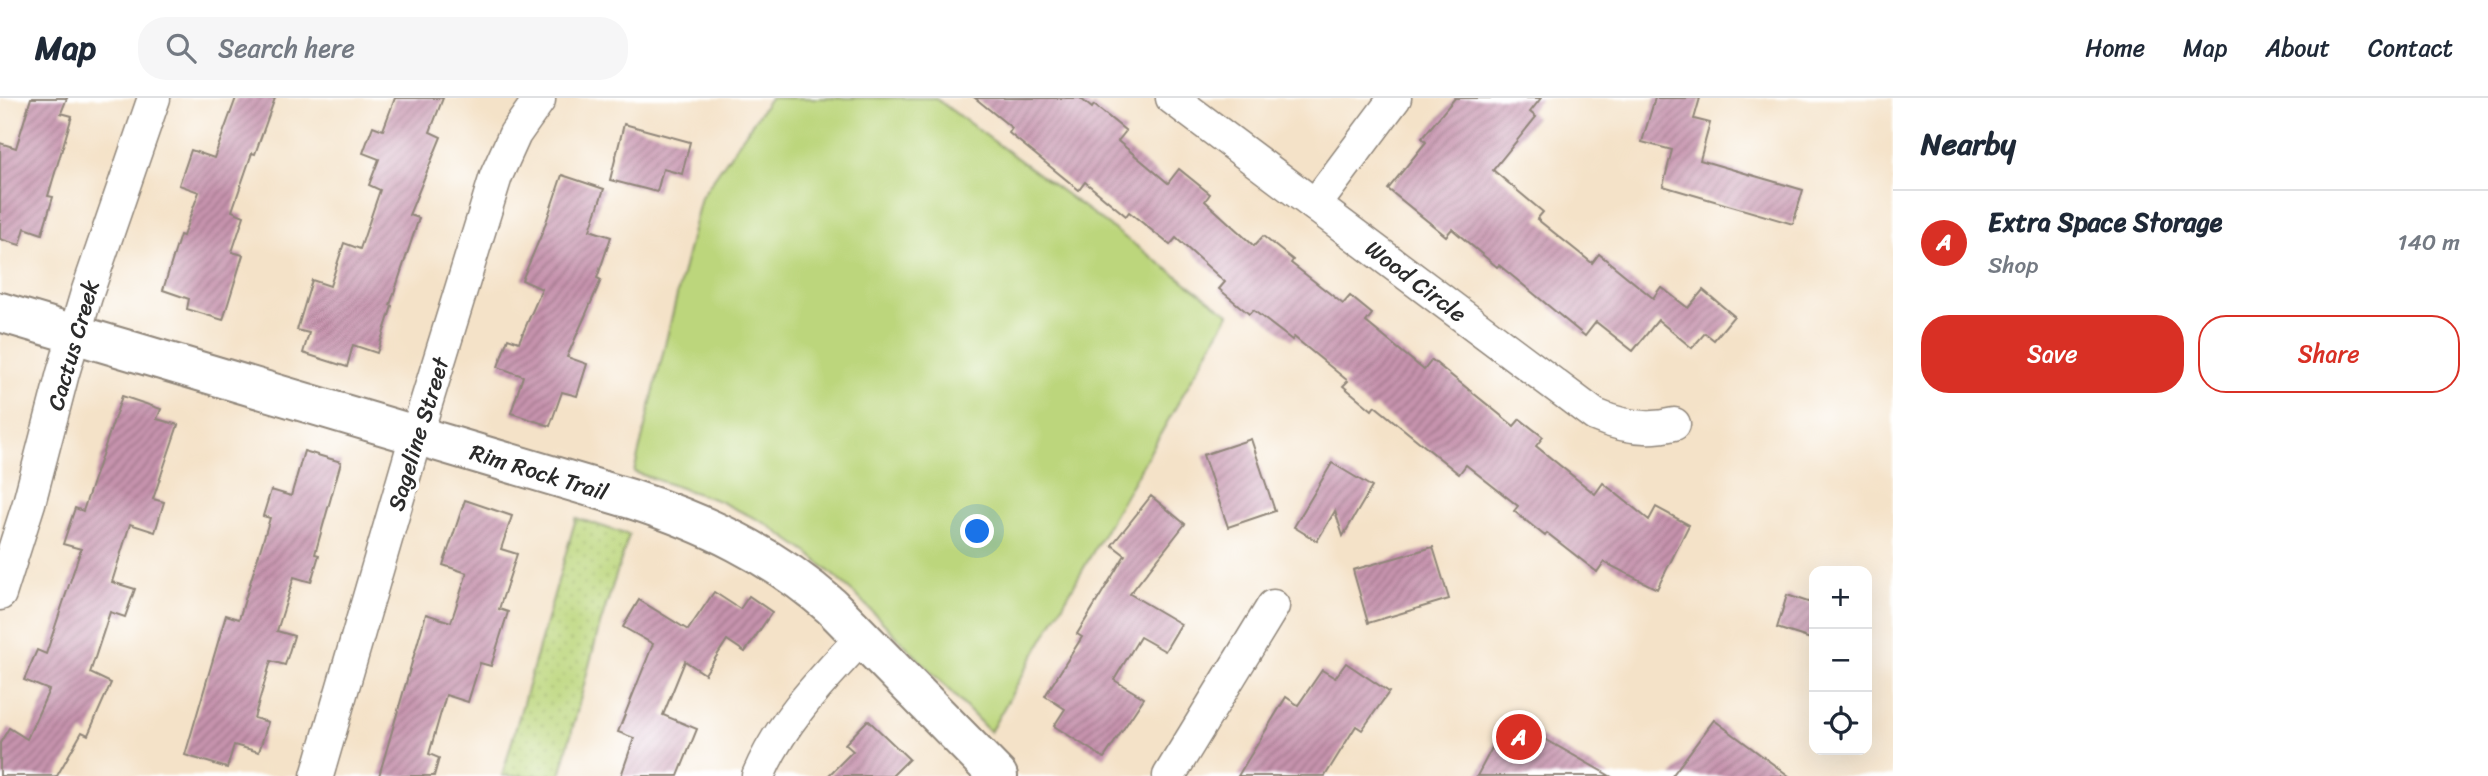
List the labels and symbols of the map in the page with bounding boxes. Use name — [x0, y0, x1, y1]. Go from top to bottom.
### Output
street label: Wood Circle — [1356, 229, 1476, 334]
street label: Cactus Creek — [35, 275, 112, 415]
street label: Sageline Street — [376, 351, 462, 516]
street label: Rim Rock Trail — [465, 432, 613, 513]
your location — [960, 514, 994, 548]
pin: A — [1496, 711, 1542, 763]

